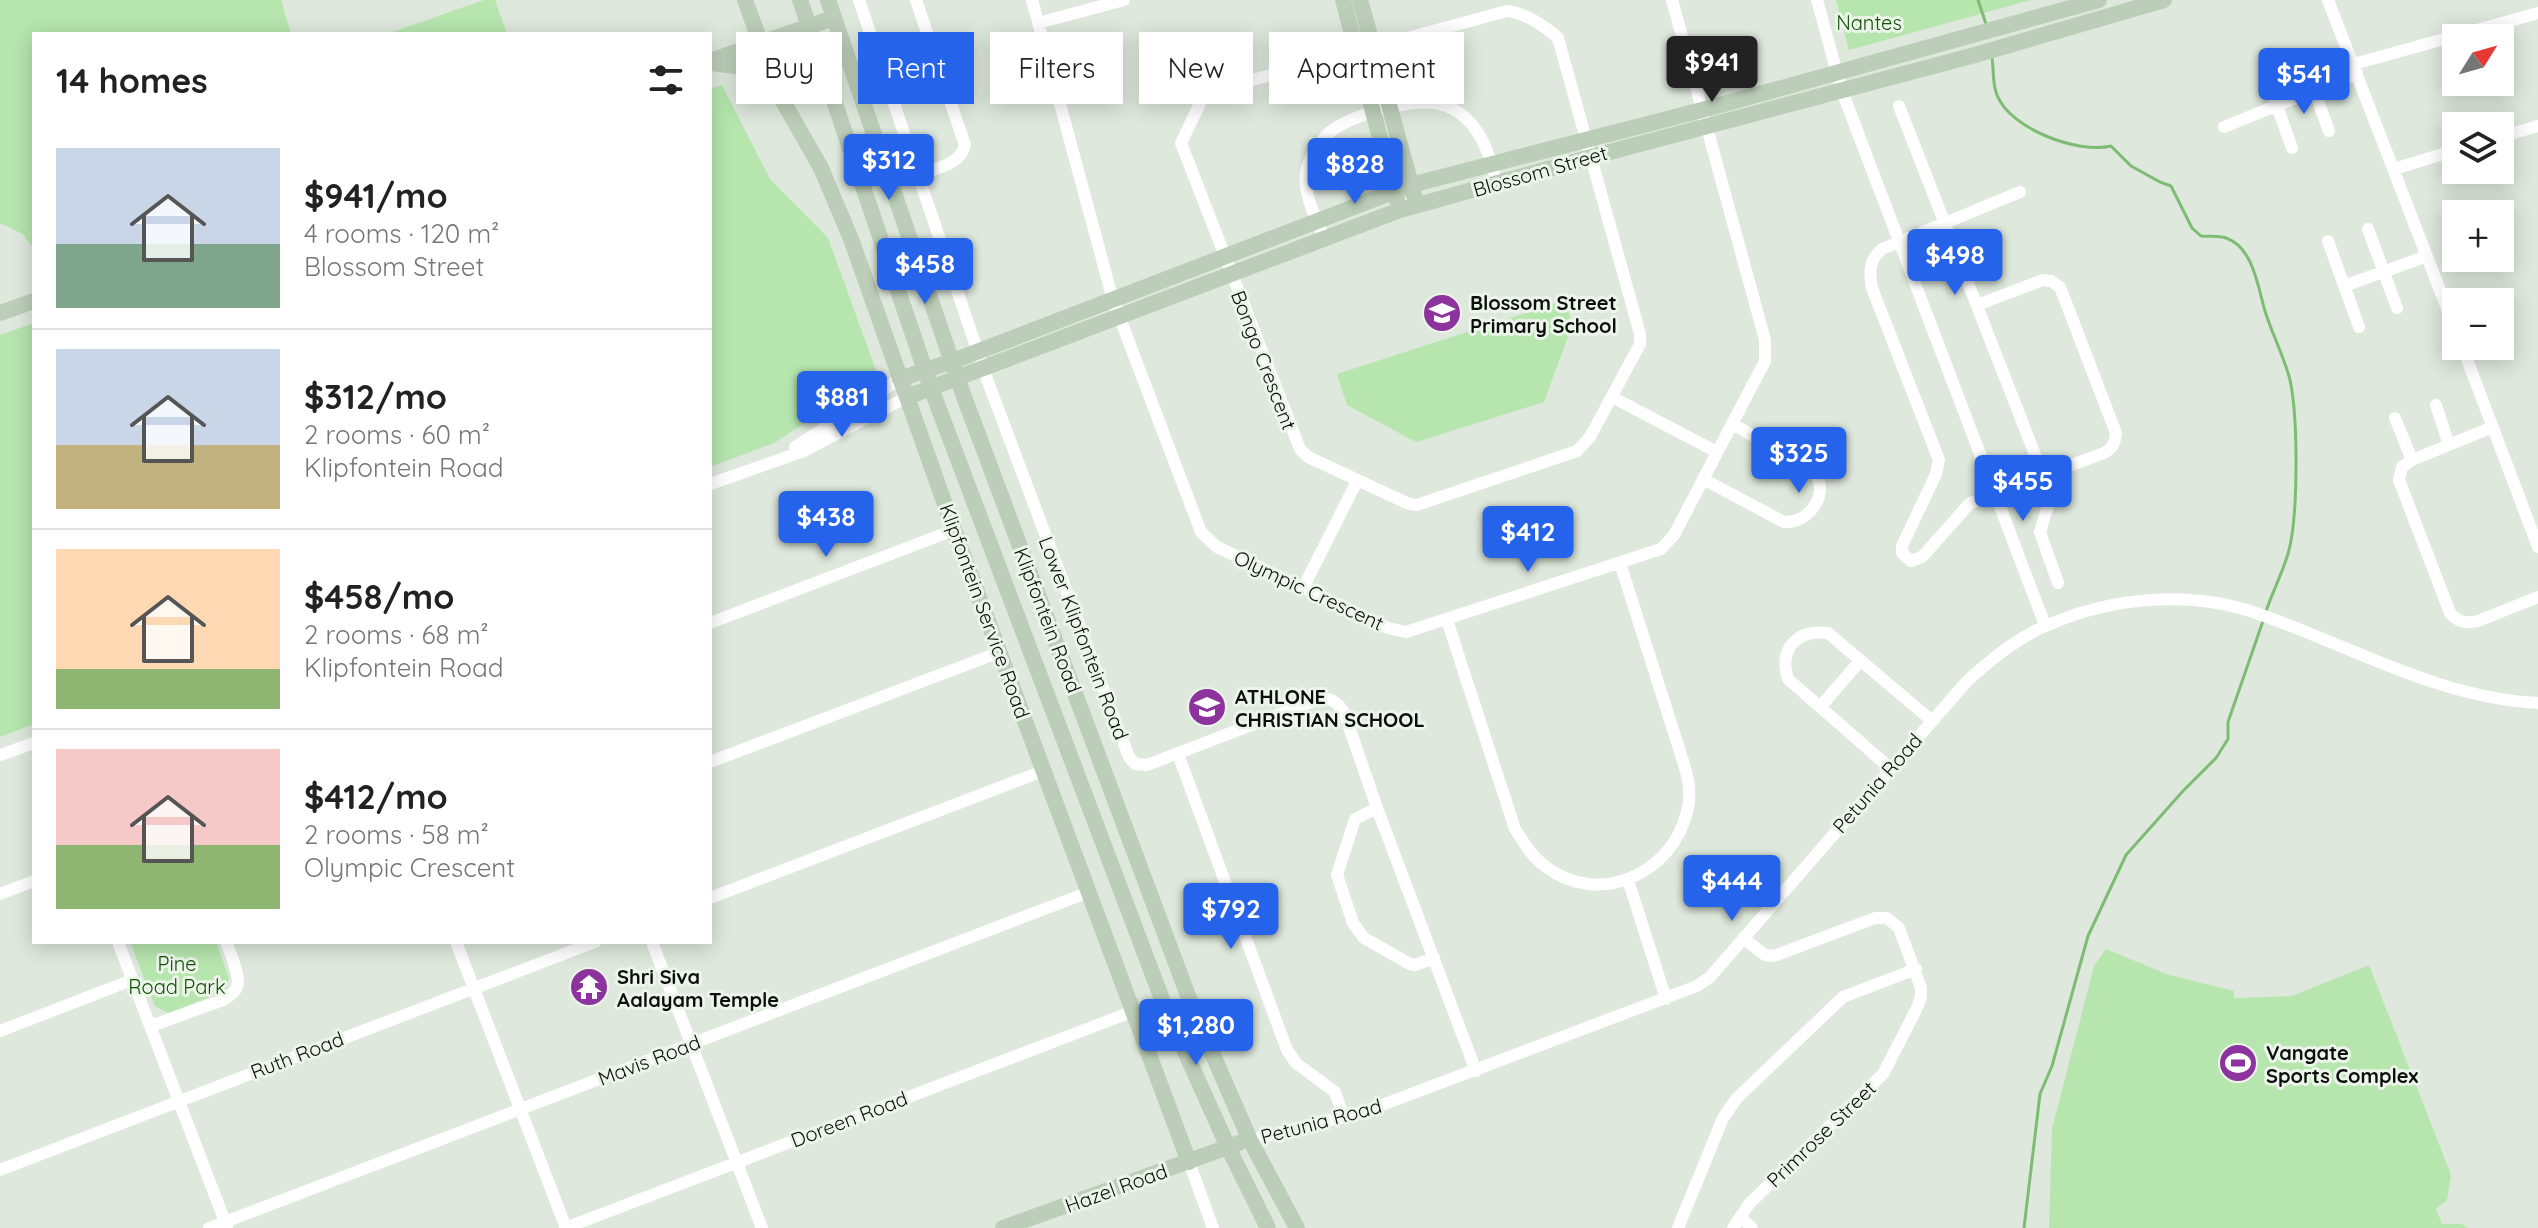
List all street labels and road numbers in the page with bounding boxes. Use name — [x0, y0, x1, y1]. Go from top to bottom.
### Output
street label: Blossom Street — [1470, 140, 1610, 202]
street label: Bongo Crescent — [1226, 287, 1302, 433]
street label: Klipfontein Service Road — [934, 500, 1036, 722]
street label: Lower Klipfontein Road — [1034, 533, 1134, 743]
street label: Klipfontein Road — [1009, 544, 1087, 696]
street label: Olympic Crescent — [1230, 544, 1388, 636]
street label: Petunia Road — [1827, 728, 1927, 838]
street label: Ruth Road — [247, 1026, 347, 1084]
street label: Mavis Road — [594, 1029, 704, 1091]
street label: Primrose Street — [1761, 1075, 1881, 1192]
street label: Doreen Road — [787, 1085, 911, 1153]
street label: Petunia Road — [1258, 1093, 1384, 1149]
street label: Hazel Road — [1062, 1158, 1170, 1218]

